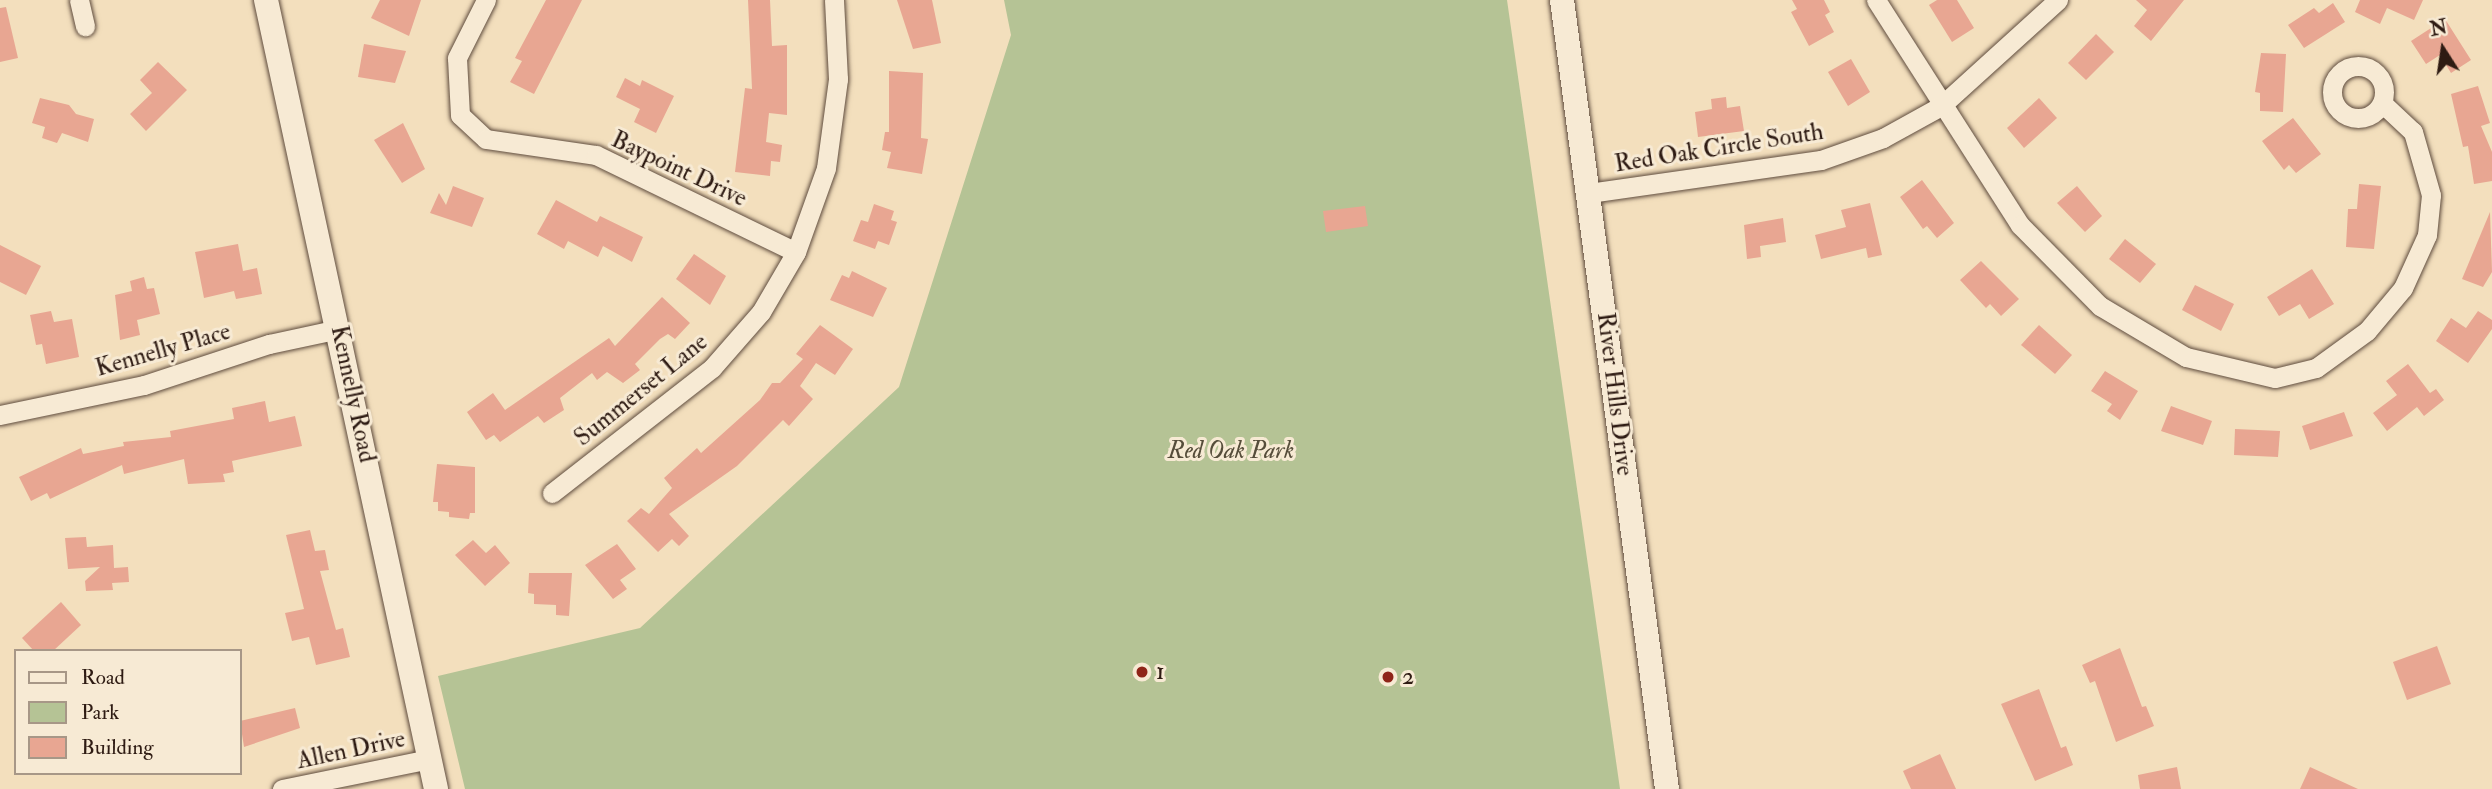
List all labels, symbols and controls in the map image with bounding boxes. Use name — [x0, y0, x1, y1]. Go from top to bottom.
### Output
north arrow — [2408, 14, 2478, 84]
text: N — [2428, 15, 2449, 42]
street label: Red Oak Circle South — [1613, 117, 1825, 179]
street label: Baypoint Drive — [607, 125, 751, 213]
street label: River Hills Drive — [1591, 311, 1639, 477]
street label: Kennelly Place — [92, 317, 234, 383]
street label: Kennelly Road — [324, 323, 382, 465]
street label: Summerset Lane — [569, 328, 713, 452]
park label: Red Oak Park — [1168, 437, 1294, 465]
legend — [14, 649, 242, 775]
place label: 1 — [1156, 658, 1165, 686]
place label: 2 — [1402, 663, 1414, 691]
text: Road — [81, 664, 125, 691]
marker: 1 — [1134, 664, 1150, 680]
marker: 2 — [1380, 669, 1396, 685]
text: Park — [81, 699, 119, 726]
street label: Allen Drive — [294, 724, 408, 776]
text: Building — [81, 734, 154, 761]

